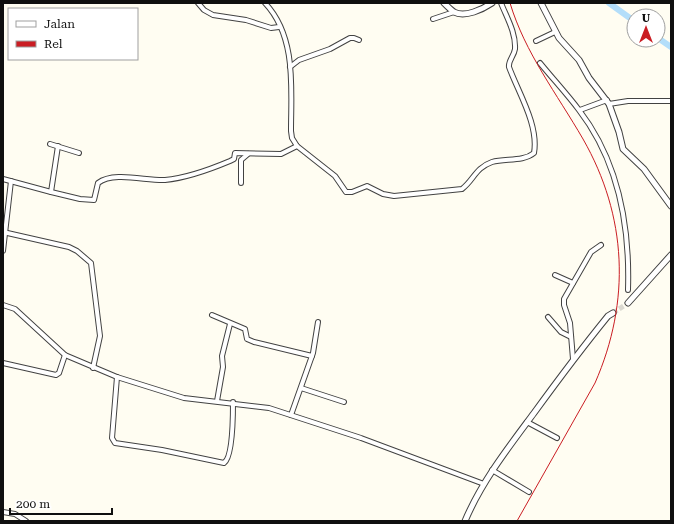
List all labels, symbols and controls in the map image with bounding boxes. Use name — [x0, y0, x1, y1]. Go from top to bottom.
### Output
legend — [8, 8, 138, 60]
north arrow — [626, 8, 666, 48]
text: U — [642, 12, 651, 25]
text: Jalan — [44, 17, 75, 31]
text: Rel — [44, 37, 63, 51]
scale bar — [10, 490, 112, 516]
text: 200 m — [16, 497, 50, 511]

